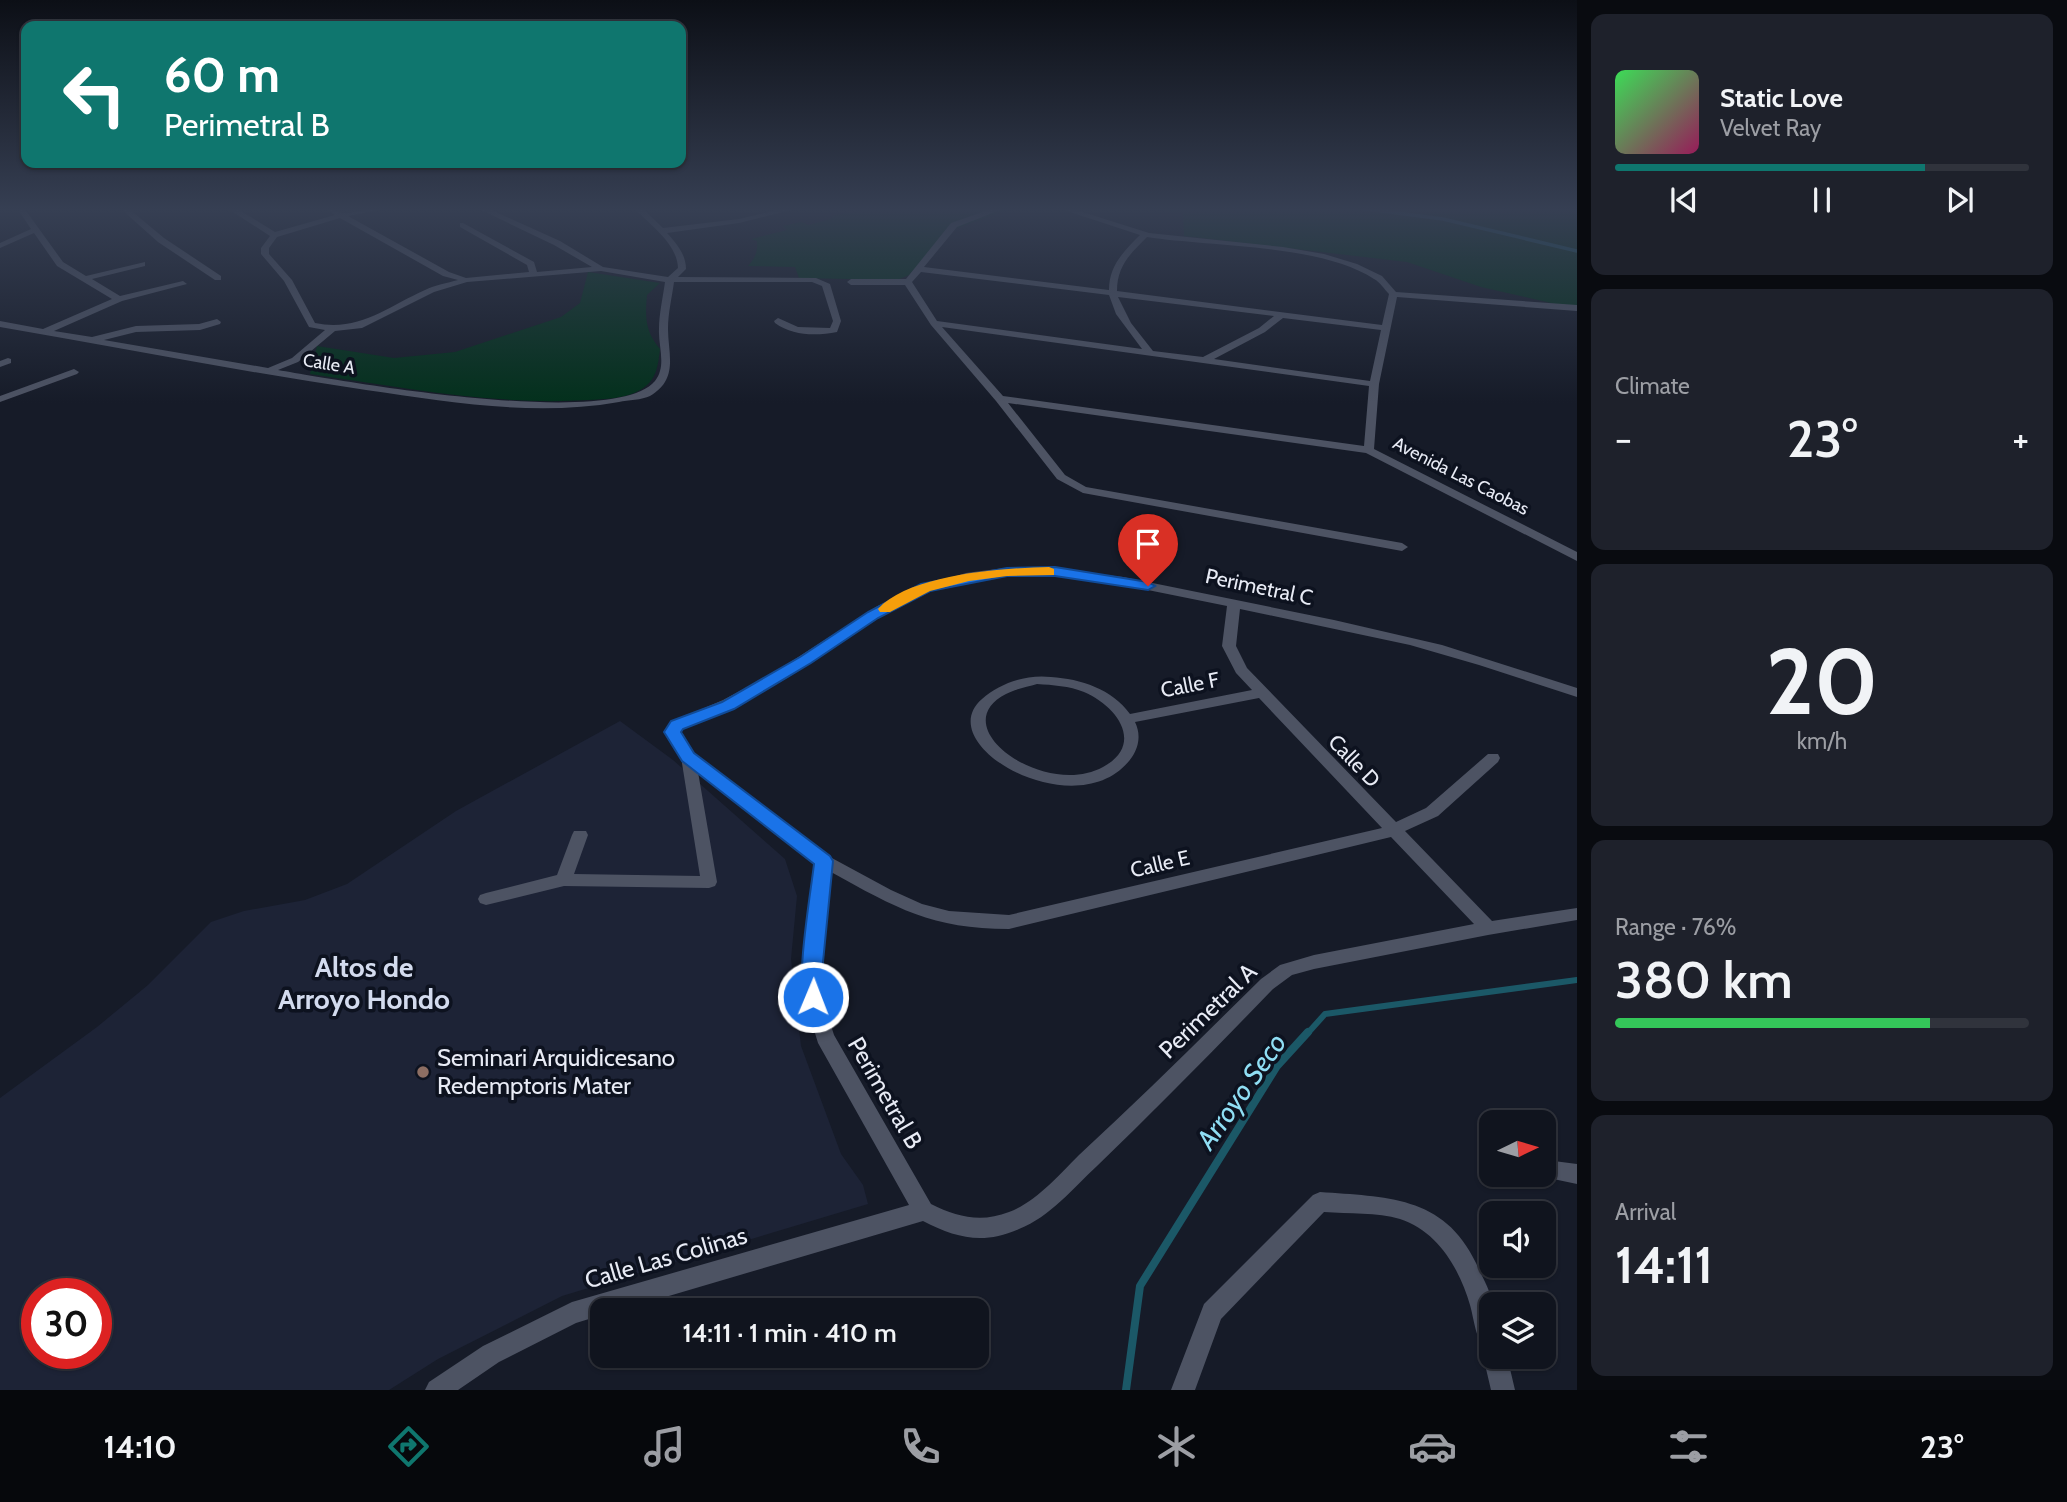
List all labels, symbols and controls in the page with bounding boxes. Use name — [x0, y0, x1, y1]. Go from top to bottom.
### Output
text: 60 m — [164, 45, 280, 104]
icon: left — [49, 49, 140, 140]
text: Static Love — [1720, 82, 1843, 114]
text: Perimetral B — [164, 105, 330, 144]
text: Velvet Ray — [1720, 114, 1821, 142]
icon: previous — [1665, 181, 1703, 219]
icon: pause — [1803, 181, 1841, 219]
icon: next — [1941, 181, 1979, 219]
street label: Calle A — [301, 349, 357, 379]
text: Climate — [1615, 372, 1690, 400]
text: 23° — [1787, 407, 1857, 470]
text: − — [1615, 415, 1632, 462]
text: + — [2012, 415, 2029, 462]
street label: Avenida Las Caobas — [1389, 432, 1533, 520]
pin — [1118, 514, 1178, 586]
icon: arrive — [1129, 525, 1167, 563]
street label: Perimetral C — [1203, 563, 1315, 610]
text: 20 — [1766, 626, 1878, 737]
street label: Calle F — [1158, 667, 1221, 702]
text: km/h — [1797, 727, 1847, 755]
street label: Calle D — [1323, 729, 1385, 792]
street label: Calle E — [1128, 845, 1192, 882]
text: Range · 76% — [1615, 913, 1736, 941]
text: 380 km — [1615, 948, 1793, 1011]
district label: Altos de Arroyo Hondo — [278, 950, 450, 1016]
street label: Perimetral A — [1153, 957, 1263, 1064]
position arrow — [776, 960, 850, 1034]
water label: Arroyo Seco — [1188, 1027, 1293, 1157]
street label: Perimetral B — [842, 1032, 929, 1154]
place label: Seminari Arquidicesano Redemptoris Mater — [437, 1043, 675, 1100]
marker: Seminari Arquidicesano Redemptoris Mater — [415, 1064, 431, 1080]
north arrow — [1479, 1110, 1556, 1186]
map controls — [1479, 1110, 1556, 1369]
text: Arrival — [1615, 1198, 1676, 1226]
button: sound — [1479, 1201, 1556, 1278]
street label: Calle Las Colinas — [581, 1220, 750, 1295]
text: 14:11 — [1615, 1233, 1713, 1296]
speed limit sign: 30 — [21, 1278, 112, 1369]
button: layers — [1479, 1292, 1556, 1369]
text: 14:11 · 1 min · 410 m — [682, 1317, 897, 1349]
icon: directions — [384, 1422, 433, 1471]
icon: music — [640, 1422, 689, 1471]
icon: phone — [896, 1422, 945, 1471]
icon: climate — [1152, 1422, 1201, 1471]
icon: car — [1408, 1422, 1457, 1471]
icon: filters — [1664, 1422, 1713, 1471]
text: 14:10 — [104, 1427, 177, 1466]
text: 23° — [1920, 1427, 1963, 1466]

